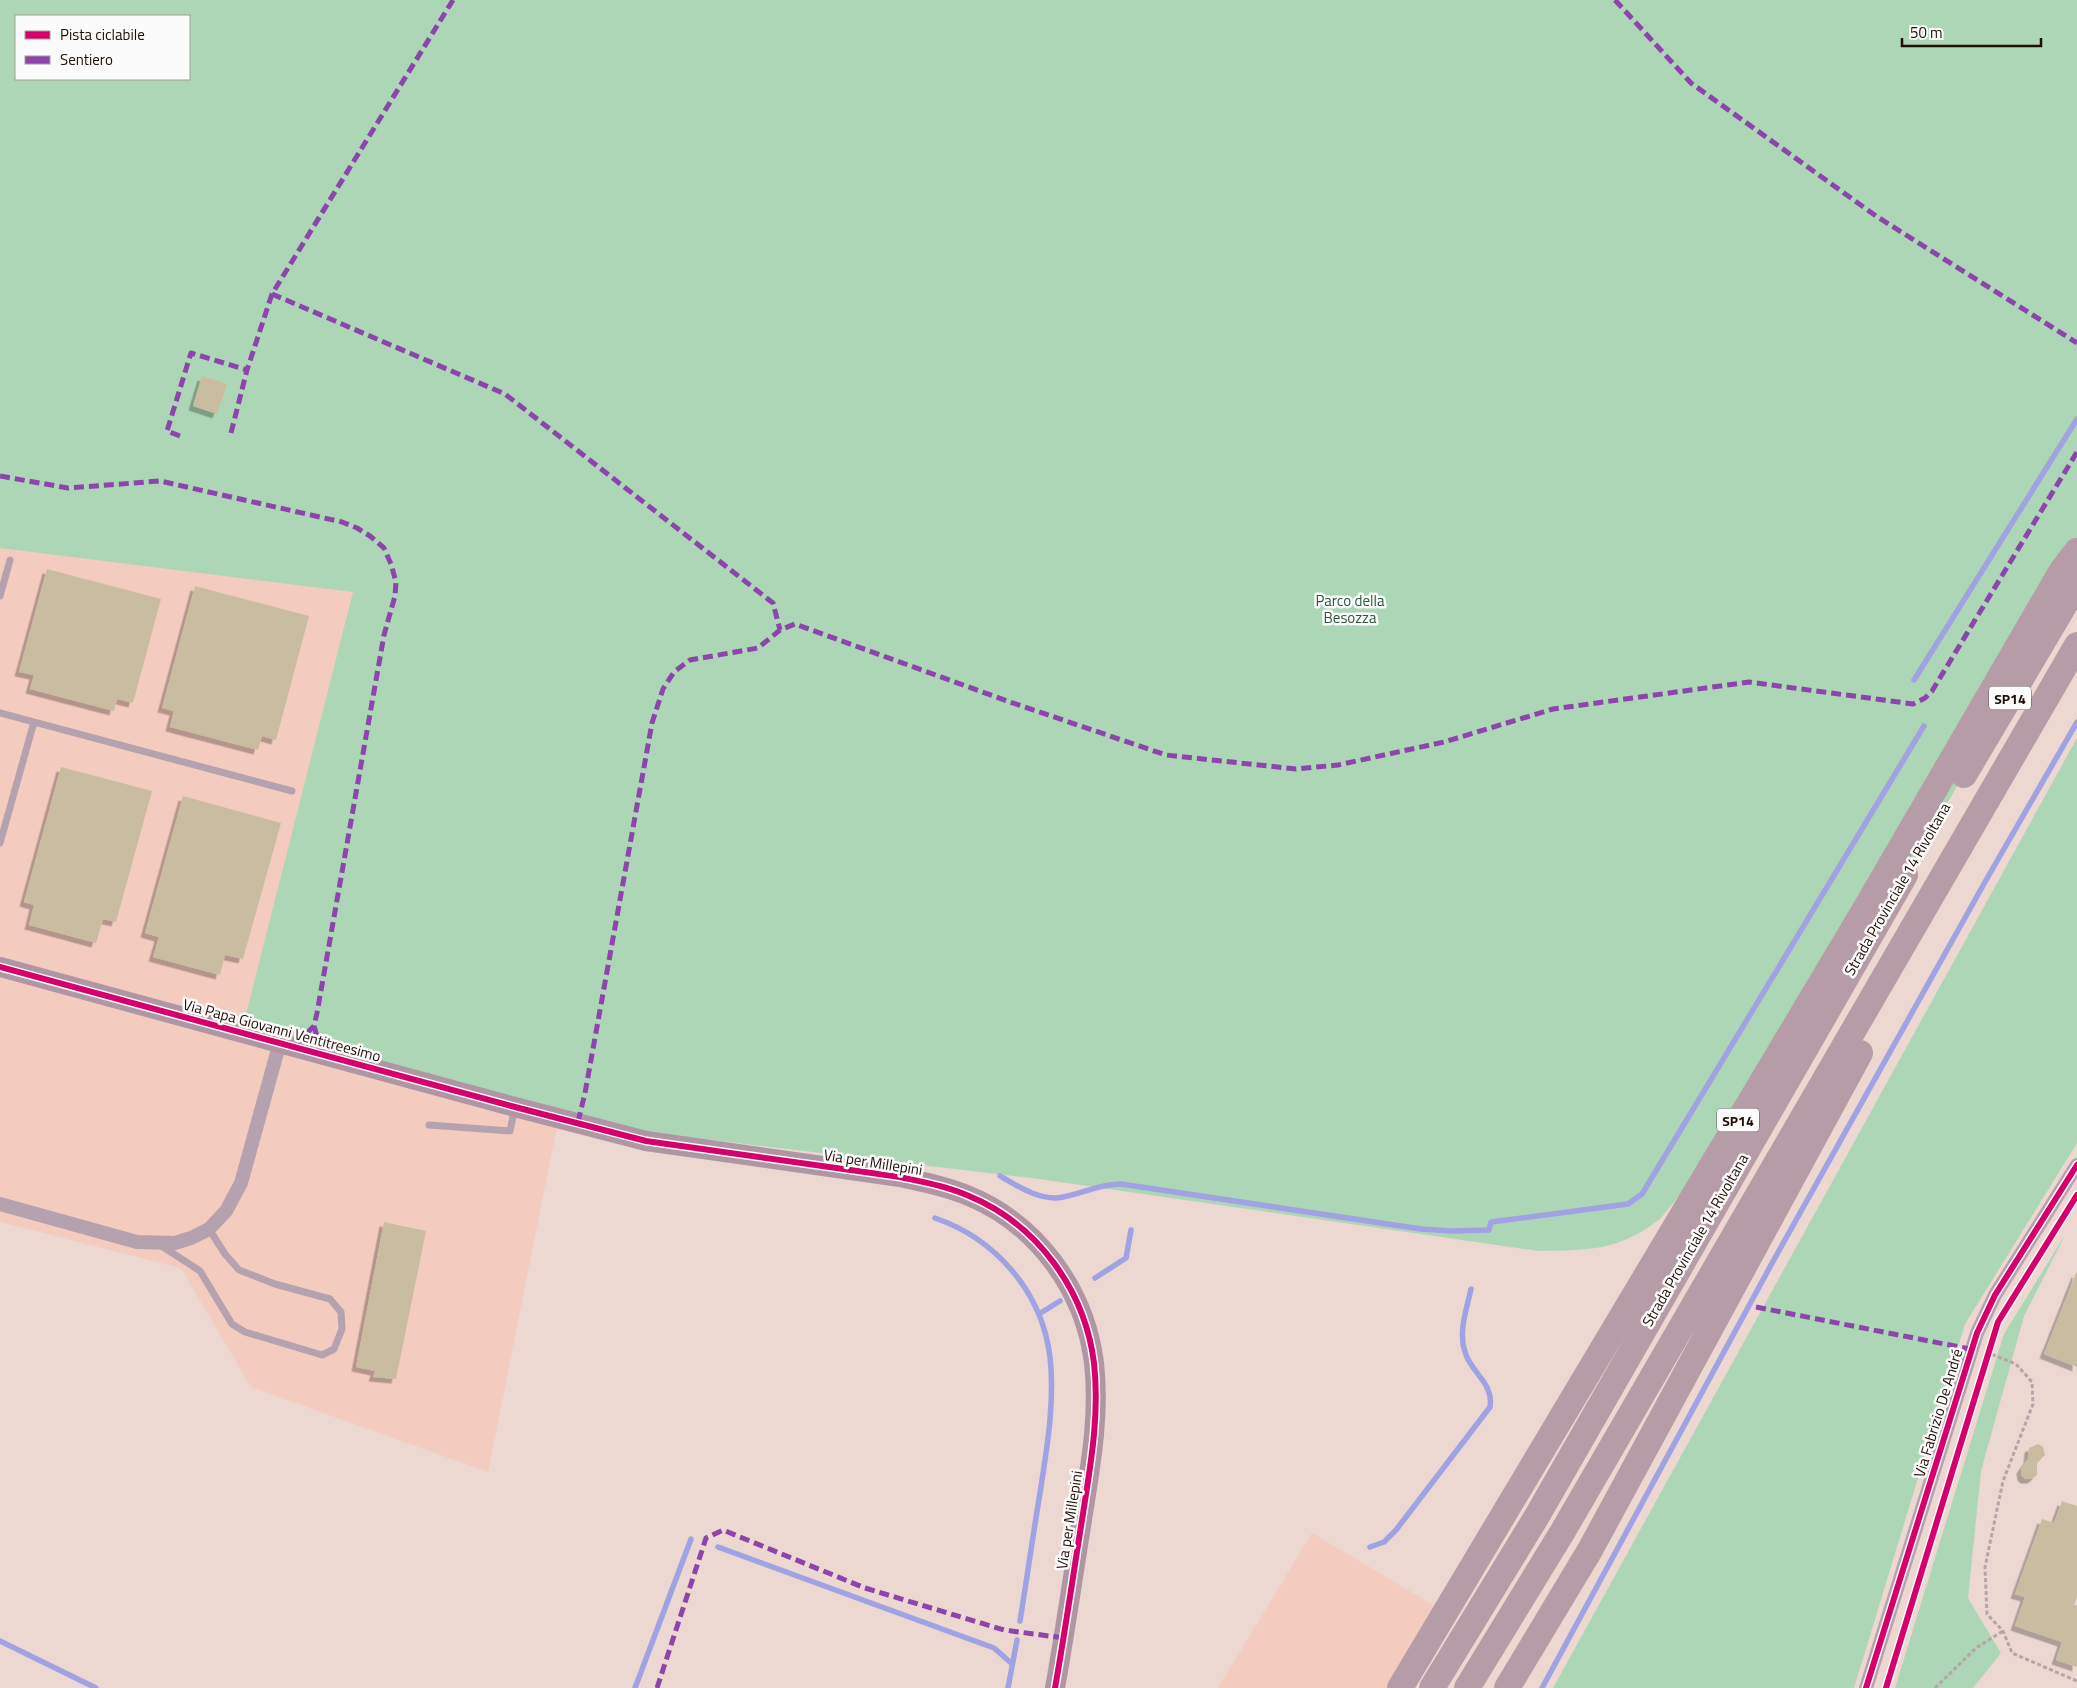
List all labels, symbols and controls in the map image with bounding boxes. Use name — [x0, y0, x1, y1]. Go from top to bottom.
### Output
legend — [15, 15, 190, 80]
scale bar — [1902, 15, 2041, 47]
text: 50 m — [1910, 21, 1943, 44]
text: Pista ciclabile — [60, 23, 145, 46]
text: Sentiero — [60, 48, 113, 71]
park label: Parco della Besozza — [1315, 589, 1385, 629]
road number: SP14 — [1989, 686, 2031, 710]
street label: Strada Provinciale 14 Rivoltana — [1838, 798, 1956, 980]
street label: Via Papa Giovanni Ventitreesimo — [180, 992, 384, 1068]
road number: SP14 — [1717, 1108, 1759, 1132]
street label: Via per Millepini — [822, 1143, 924, 1181]
street label: Strada Provinciale 14 Rivoltana — [1636, 1149, 1754, 1331]
street label: Via Fabrizio De André — [1907, 1346, 1969, 1480]
street label: Via per Millepini — [1050, 1469, 1088, 1571]

